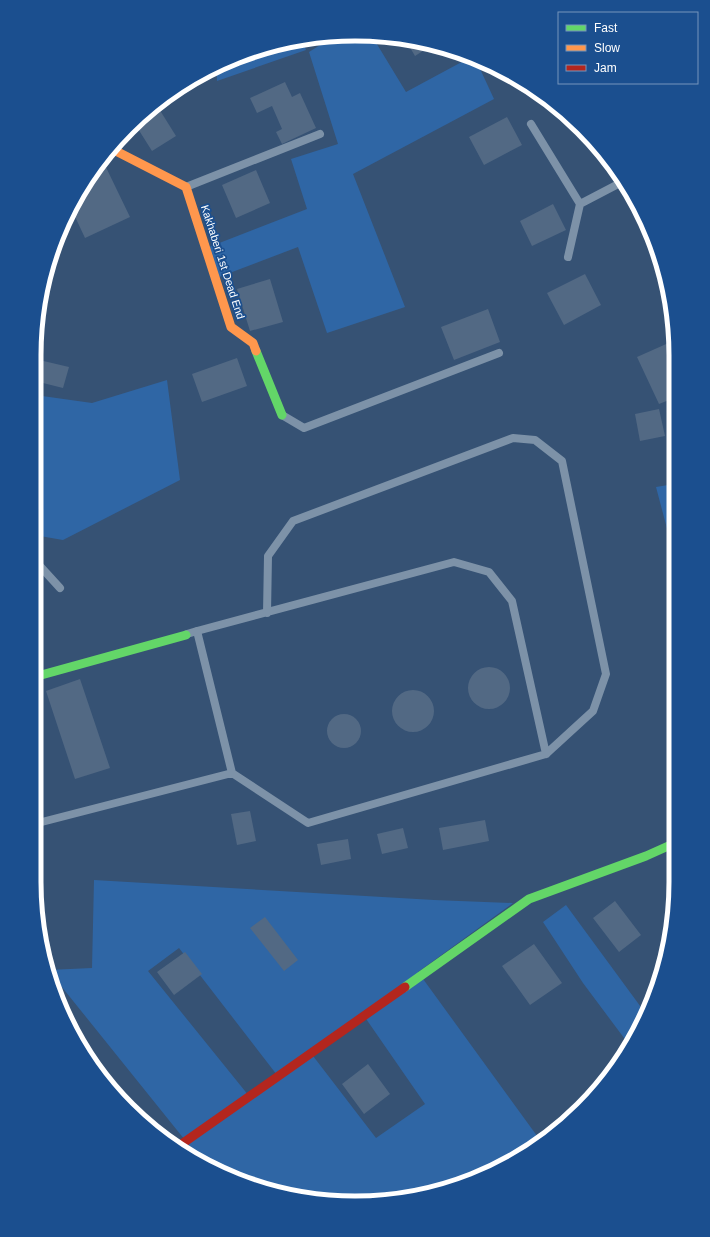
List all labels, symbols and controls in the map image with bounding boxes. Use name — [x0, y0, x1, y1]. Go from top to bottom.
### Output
legend — [558, 12, 698, 84]
text: Fast — [594, 21, 618, 35]
text: Slow — [594, 41, 620, 55]
text: Jam — [594, 61, 617, 75]
street label: Kakhaberi 1st Dead End — [199, 203, 247, 321]

